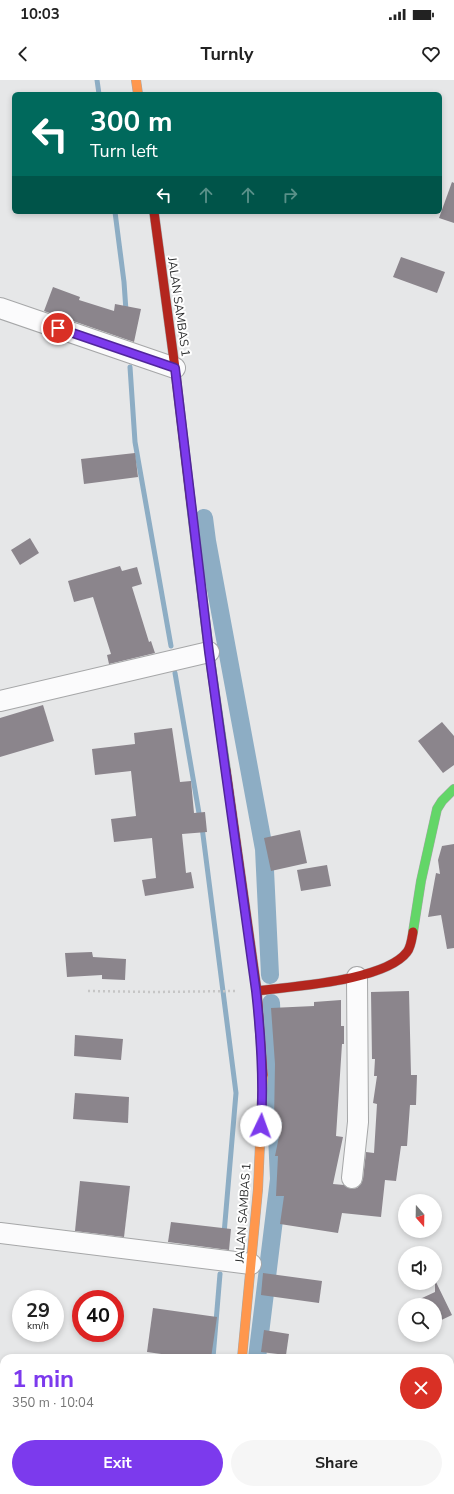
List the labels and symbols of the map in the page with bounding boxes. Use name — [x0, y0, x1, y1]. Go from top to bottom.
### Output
street label: JALAN SAMBAS 1 — [164, 255, 194, 358]
pin — [41, 311, 75, 345]
position arrow — [240, 1105, 282, 1147]
street label: JALAN SAMBAS 1 — [231, 1162, 254, 1265]
north arrow — [398, 1194, 442, 1238]
speed limit sign: 40 — [72, 1290, 124, 1342]

